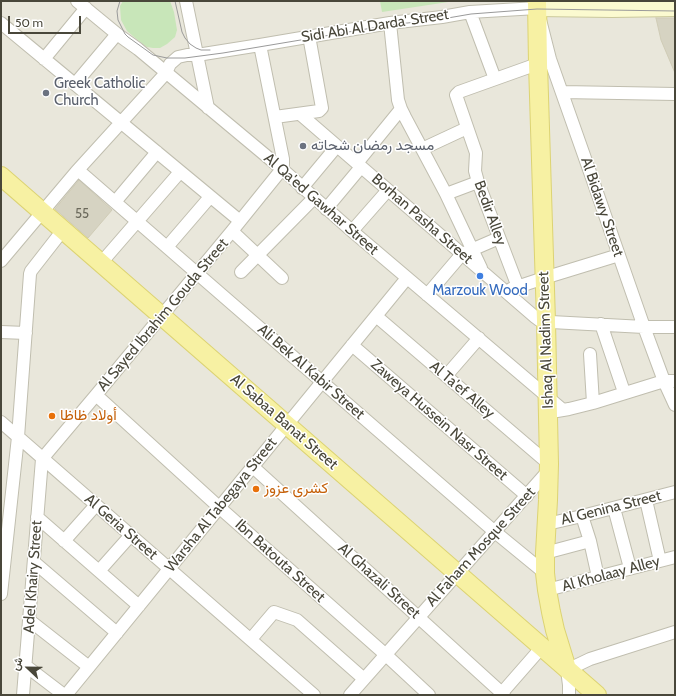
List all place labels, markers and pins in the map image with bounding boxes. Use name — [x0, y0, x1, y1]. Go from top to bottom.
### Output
place label: Greek Catholic Church — [54, 75, 145, 110]
marker: Greek Catholic Church — [41, 88, 51, 98]
place label: مسجد رمضان شحاته — [311, 137, 434, 155]
marker: مسجد رمضان شحاته — [298, 141, 308, 151]
marker: Marzouk Wood — [475, 271, 485, 281]
place label: Marzouk Wood — [432, 282, 528, 300]
place label: أولاد ظاظا — [60, 407, 117, 425]
marker: أولاد ظاظا — [47, 411, 57, 421]
place label: كشرى عزوز — [264, 480, 328, 498]
marker: كشرى عزوز — [251, 484, 261, 494]

